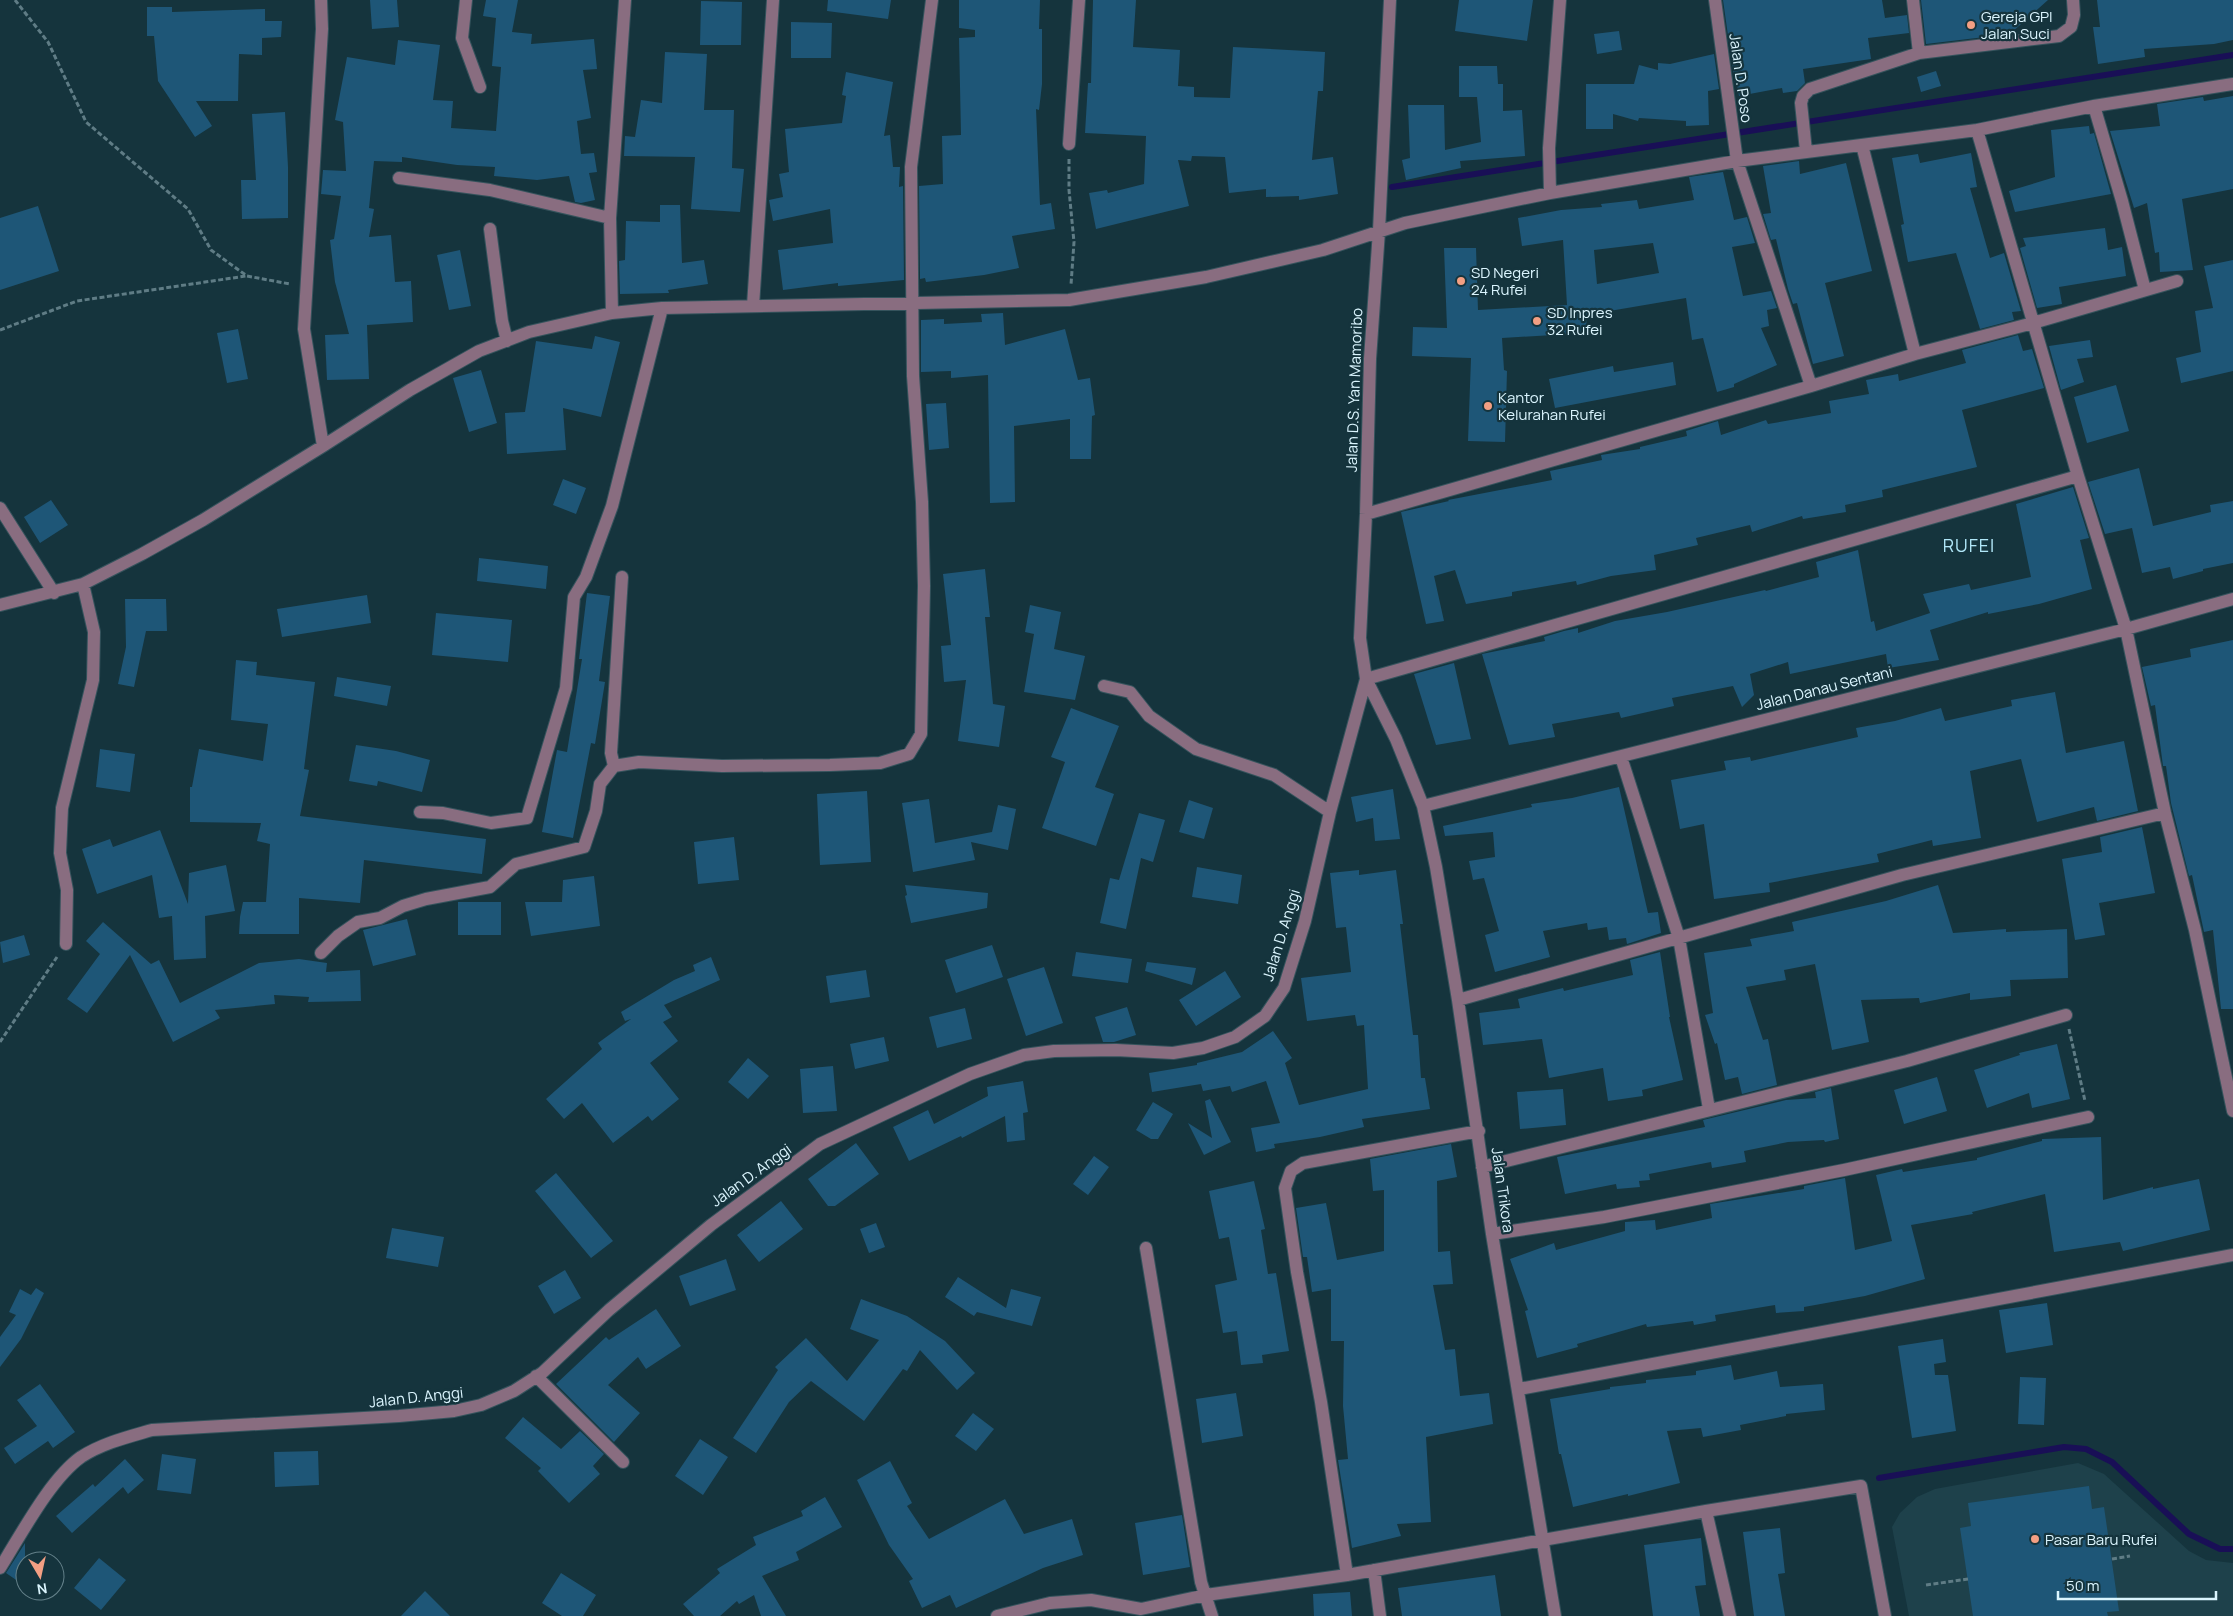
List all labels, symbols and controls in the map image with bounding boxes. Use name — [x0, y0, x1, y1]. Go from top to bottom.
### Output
place label: Gereja GPI Jalan Suci — [1981, 6, 2053, 44]
marker: Gereja GPI Jalan Suci — [1965, 19, 1977, 31]
street label: Jalan D. Poso — [1724, 32, 1758, 124]
place label: SD Negeri 24 Rufei — [1471, 262, 1539, 300]
marker: SD Negeri 24 Rufei — [1455, 275, 1467, 287]
place label: SD Inpres 32 Rufei — [1547, 302, 1613, 340]
street label: Jalan D.S. Yan Mamoribo — [1341, 307, 1367, 472]
marker: SD Inpres 32 Rufei — [1531, 315, 1543, 327]
place label: Kantor Kelurahan Rufei — [1498, 387, 1606, 425]
marker: Kantor Kelurahan Rufei — [1482, 400, 1494, 412]
district label: RUFEI — [1943, 533, 1995, 557]
street label: Jalan Danau Sentani — [1754, 661, 1894, 715]
street label: Jalan D. Anggi — [1257, 887, 1305, 983]
street label: Jalan D. Anggi — [706, 1139, 796, 1211]
street label: Jalan Trikora — [1487, 1146, 1519, 1234]
street label: Jalan D. Anggi — [368, 1382, 464, 1412]
place label: Pasar Baru Rufei — [2045, 1529, 2157, 1550]
marker: Pasar Baru Rufei — [2029, 1533, 2041, 1545]
north arrow — [15, 1551, 65, 1601]
scale bar — [2058, 1568, 2216, 1600]
text: 50 m — [2066, 1575, 2100, 1596]
text: N — [36, 1579, 49, 1600]

